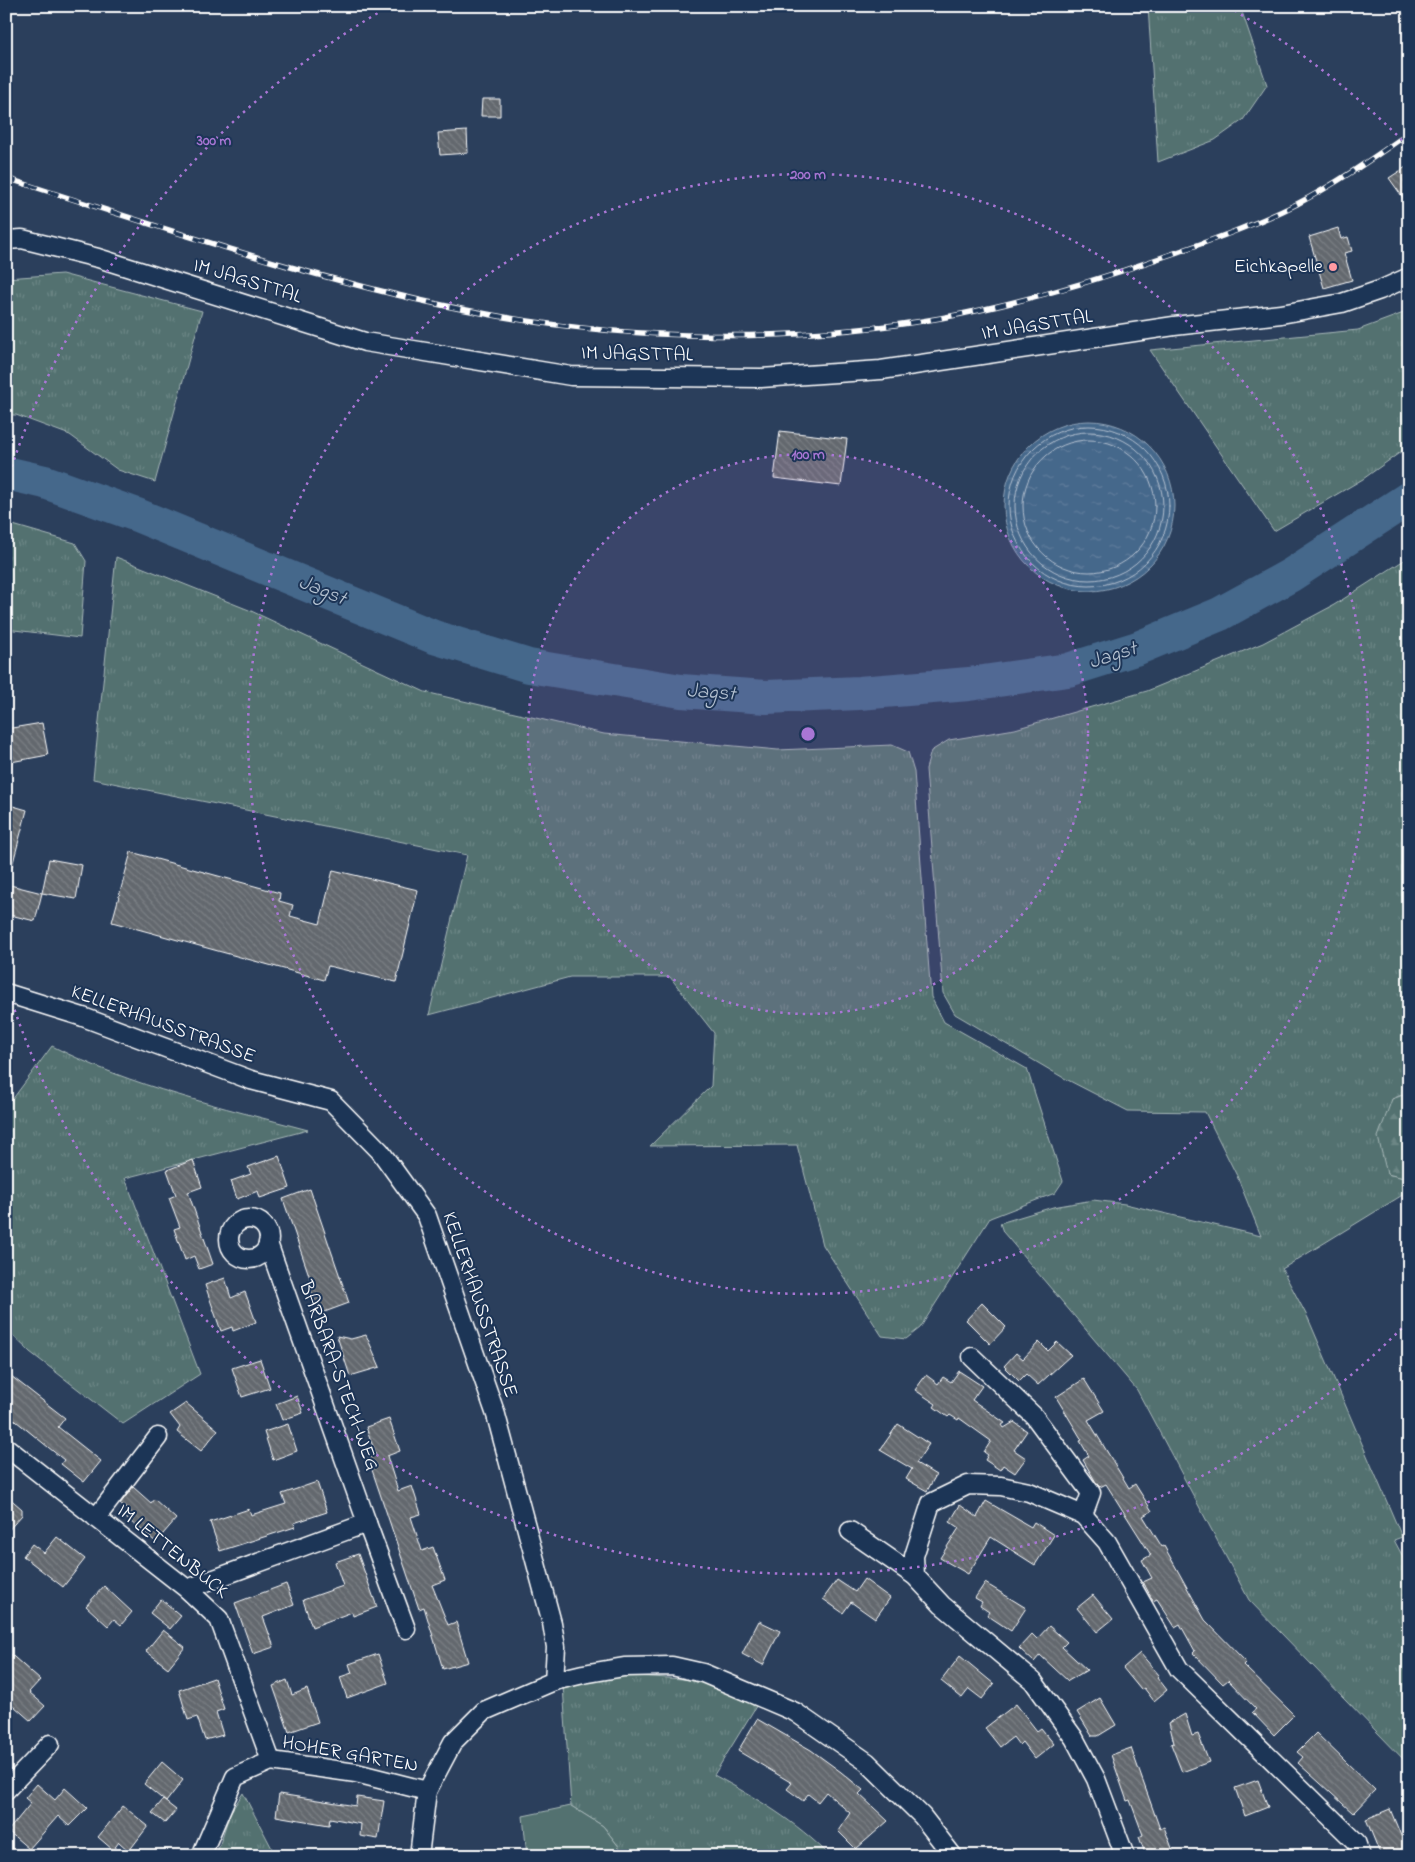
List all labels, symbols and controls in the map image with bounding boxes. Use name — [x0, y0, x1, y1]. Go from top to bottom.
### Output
text: 300 m — [196, 130, 232, 152]
text: 200 m — [789, 164, 826, 186]
street label: IM JAGSTTAL — [189, 252, 305, 312]
place label: Eichkapelle — [1234, 253, 1323, 282]
marker: Eichkapelle — [1327, 261, 1339, 273]
street label: IM JAGSTTAL — [979, 303, 1095, 349]
street label: IM JAGSTTAL — [581, 340, 694, 370]
text: 100 m — [791, 444, 825, 466]
water label: Jagst — [293, 568, 352, 616]
water label: Jagst — [1085, 634, 1143, 679]
water label: Jagst — [686, 676, 738, 711]
centre of rings — [799, 725, 817, 743]
street label: KELLERHAUSSTRASSE — [67, 978, 259, 1072]
street label: KELLERHAUSSTRASSE — [434, 1208, 524, 1402]
street label: BARBARA-STECH-WEG — [290, 1276, 386, 1475]
street label: IM LETTENBUCK — [110, 1498, 234, 1606]
street label: HOHER GARTEN — [280, 1729, 420, 1781]

